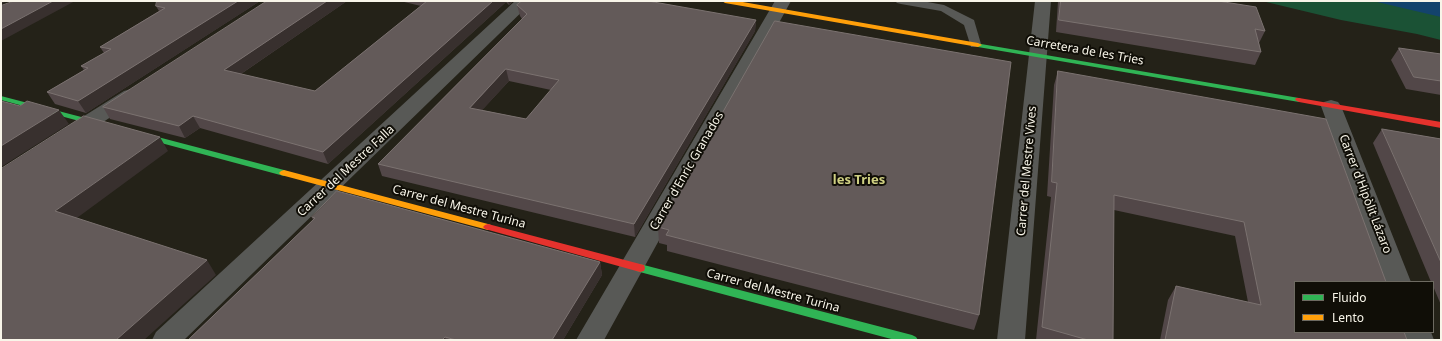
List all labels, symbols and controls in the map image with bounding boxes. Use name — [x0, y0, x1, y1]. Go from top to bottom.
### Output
street label: Carretera de les Tries — [1025, 34, 1145, 68]
street label: Carrer del Mestre Vives — [1014, 105, 1040, 237]
street label: Carrer d'Enric Granados — [647, 109, 727, 233]
street label: Carrer del Mestre Falla — [294, 122, 398, 220]
street label: Carrer d'Hipòlit Lázaro — [1336, 132, 1394, 256]
district label: les Tries — [833, 172, 885, 188]
street label: Carrer del Mestre Turina — [391, 182, 527, 232]
street label: Carrer del Mestre Turina — [705, 266, 841, 316]
legend — [1294, 281, 1434, 333]
text: Fluido — [1332, 289, 1366, 306]
text: Lento — [1332, 309, 1364, 326]

